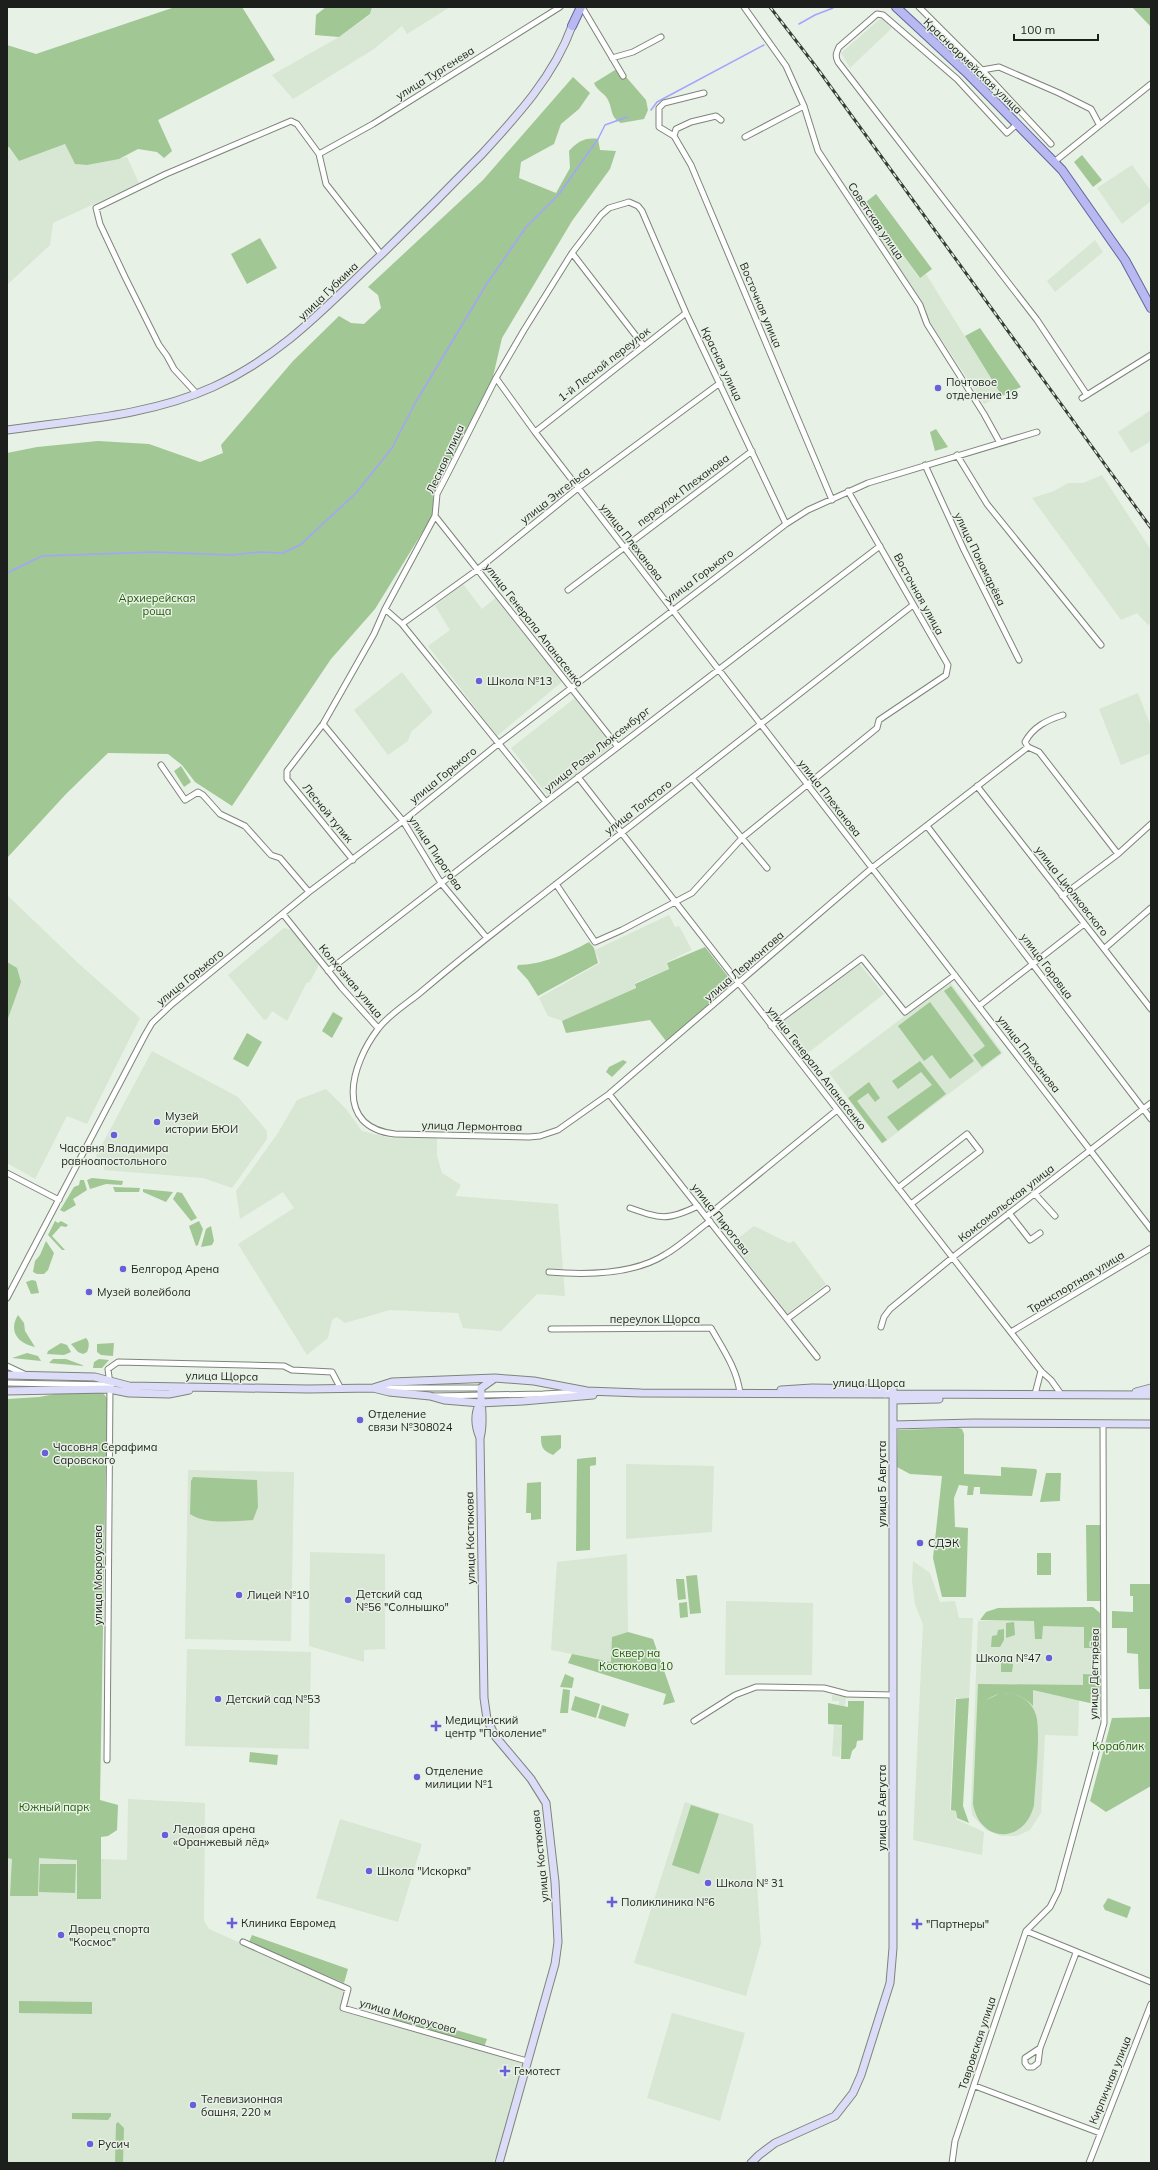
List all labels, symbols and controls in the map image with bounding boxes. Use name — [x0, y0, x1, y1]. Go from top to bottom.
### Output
street label: Красноармейская улица — [921, 15, 1025, 117]
scale bar — [1014, 16, 1098, 42]
text: 100 m — [1020, 22, 1055, 37]
street label: улица Тургенева — [393, 43, 477, 103]
street label: Советская улица — [845, 180, 907, 262]
street label: улица Губкина — [295, 259, 361, 323]
street label: Восточная улица — [737, 260, 785, 350]
street label: 1-й Лесной переулок — [555, 324, 653, 404]
street label: Красная улица — [698, 325, 746, 403]
place label: Почтовое отделение 19 — [946, 375, 1018, 402]
marker: Почтовое отделение 19 — [933, 383, 943, 393]
street label: Лесная улица — [423, 422, 467, 496]
street label: переулок Плеханова — [634, 451, 732, 529]
street label: улица Энгельса — [517, 463, 593, 527]
street label: улица Плеханова — [597, 501, 667, 583]
street label: улица Пономарёва — [951, 510, 1009, 608]
street label: улица Горького — [662, 546, 736, 606]
street label: Восточная улица — [891, 551, 947, 637]
street label: улица Генерала Апанасенко — [481, 560, 587, 690]
park label: Архиерейская роща — [119, 591, 195, 618]
place label: Школа №13 — [487, 674, 552, 688]
marker: Школа №13 — [474, 676, 484, 686]
street label: улица Розы Люксембург — [541, 703, 653, 795]
street label: улица Горького — [407, 744, 479, 806]
street label: улица Плеханова — [795, 757, 865, 839]
street label: улица Толстого — [602, 776, 674, 838]
street label: Лесной тупик — [300, 780, 356, 846]
street label: улица Пирогова — [406, 813, 466, 893]
street label: улица Циолковского — [1032, 843, 1112, 939]
street label: улица Лермонтова — [701, 928, 787, 1004]
street label: улица Горовца — [1018, 930, 1076, 1002]
street label: Колхозная улица — [316, 941, 386, 1021]
street label: улица Горького — [154, 946, 226, 1008]
street label: улица Генерала Апанасенко — [764, 1003, 870, 1133]
street label: улица Плеханова — [994, 1013, 1064, 1095]
place label: Музей истории БЮИ — [165, 1109, 238, 1136]
marker: Музей истории БЮИ — [152, 1117, 162, 1127]
street label: улица Лермонтова — [422, 1118, 522, 1134]
marker: Часовня Владимира равноапостольного — [109, 1130, 119, 1140]
place label: Часовня Владимира равноапостольного — [59, 1141, 169, 1168]
street label: Комсомольская улица — [955, 1161, 1057, 1245]
street label: улица Пирогова — [689, 1180, 753, 1258]
street label: Транспортная улица — [1025, 1248, 1127, 1316]
place label: Белгород Арена — [131, 1262, 219, 1276]
marker: Белгород Арена — [118, 1264, 128, 1274]
place label: Музей волейбола — [97, 1285, 191, 1299]
marker: Музей волейбола — [84, 1287, 94, 1297]
street label: переулок Щорса — [610, 1312, 700, 1326]
street label: улица Щорса — [186, 1368, 258, 1384]
street label: улица Щорса — [833, 1376, 905, 1390]
place label: Отделение связи №308024 — [368, 1407, 453, 1434]
marker: Отделение связи №308024 — [355, 1415, 365, 1425]
place label: Часовня Серафима Саровского — [53, 1440, 157, 1467]
street label: улица 5 Августа — [875, 1441, 889, 1527]
marker: Часовня Серафима Саровского — [40, 1448, 50, 1458]
street label: улица Костюкова — [462, 1491, 478, 1585]
street label: улица Мокроусова — [91, 1525, 105, 1625]
place label: СДЭК — [928, 1536, 960, 1550]
marker: СДЭК — [915, 1538, 925, 1548]
place label: Детский сад №56 "Солнышко" — [356, 1587, 449, 1614]
place label: Лицей №10 — [247, 1588, 310, 1602]
marker: Лицей №10 — [234, 1590, 244, 1600]
marker: Детский сад №56 "Солнышко" — [343, 1595, 353, 1605]
street label: улица Дегтярёва — [1086, 1628, 1102, 1720]
park label: Сквер на Костюкова 10 — [599, 1646, 673, 1673]
place label: Школа №47 — [976, 1651, 1041, 1665]
marker: Школа №47 — [1044, 1653, 1054, 1663]
place label: Детский сад №53 — [226, 1692, 320, 1706]
marker: Детский сад №53 — [213, 1694, 223, 1704]
place label: Медицинский центр "Поколение" — [445, 1713, 546, 1740]
marker: Медицинский центр "Поколение" — [430, 1720, 442, 1732]
park label: Кораблик — [1092, 1739, 1144, 1753]
place label: Отделение милиции №1 — [425, 1764, 493, 1791]
street label: улица 5 Августа — [875, 1765, 889, 1851]
marker: Отделение милиции №1 — [412, 1772, 422, 1782]
park label: Южный парк — [19, 1800, 89, 1814]
street label: улица Костюкова — [528, 1809, 552, 1903]
place label: Ледовая арена «Оранжевый лёд» — [173, 1822, 269, 1849]
marker: Ледовая арена «Оранжевый лёд» — [160, 1830, 170, 1840]
place label: Школа "Искорка" — [377, 1864, 471, 1878]
marker: Школа "Искорка" — [364, 1866, 374, 1876]
place label: Школа № 31 — [716, 1876, 784, 1890]
marker: Школа № 31 — [703, 1878, 713, 1888]
place label: Поликлиника №6 — [621, 1895, 715, 1909]
marker: Поликлиника №6 — [606, 1896, 618, 1908]
place label: Клиника Евромед — [241, 1916, 336, 1930]
marker: Клиника Евромед — [226, 1917, 238, 1929]
place label: "Партнеры" — [926, 1917, 989, 1931]
marker: "Партнеры" — [911, 1918, 923, 1930]
place label: Дворец спорта "Космос" — [69, 1922, 150, 1949]
marker: Дворец спорта "Космос" — [56, 1930, 66, 1940]
street label: улица Мокроусова — [358, 1995, 458, 2037]
street label: Тавровская улица — [955, 1995, 999, 2091]
street label: Кирпичная улица — [1086, 2034, 1134, 2126]
place label: Гемотест — [514, 2064, 560, 2078]
marker: Гемотест — [499, 2065, 511, 2077]
place label: Телевизионная башня, 220 м — [201, 2092, 283, 2119]
marker: Телевизионная башня, 220 м — [188, 2100, 198, 2110]
place label: Русич — [98, 2137, 129, 2151]
marker: Русич — [85, 2139, 95, 2149]

